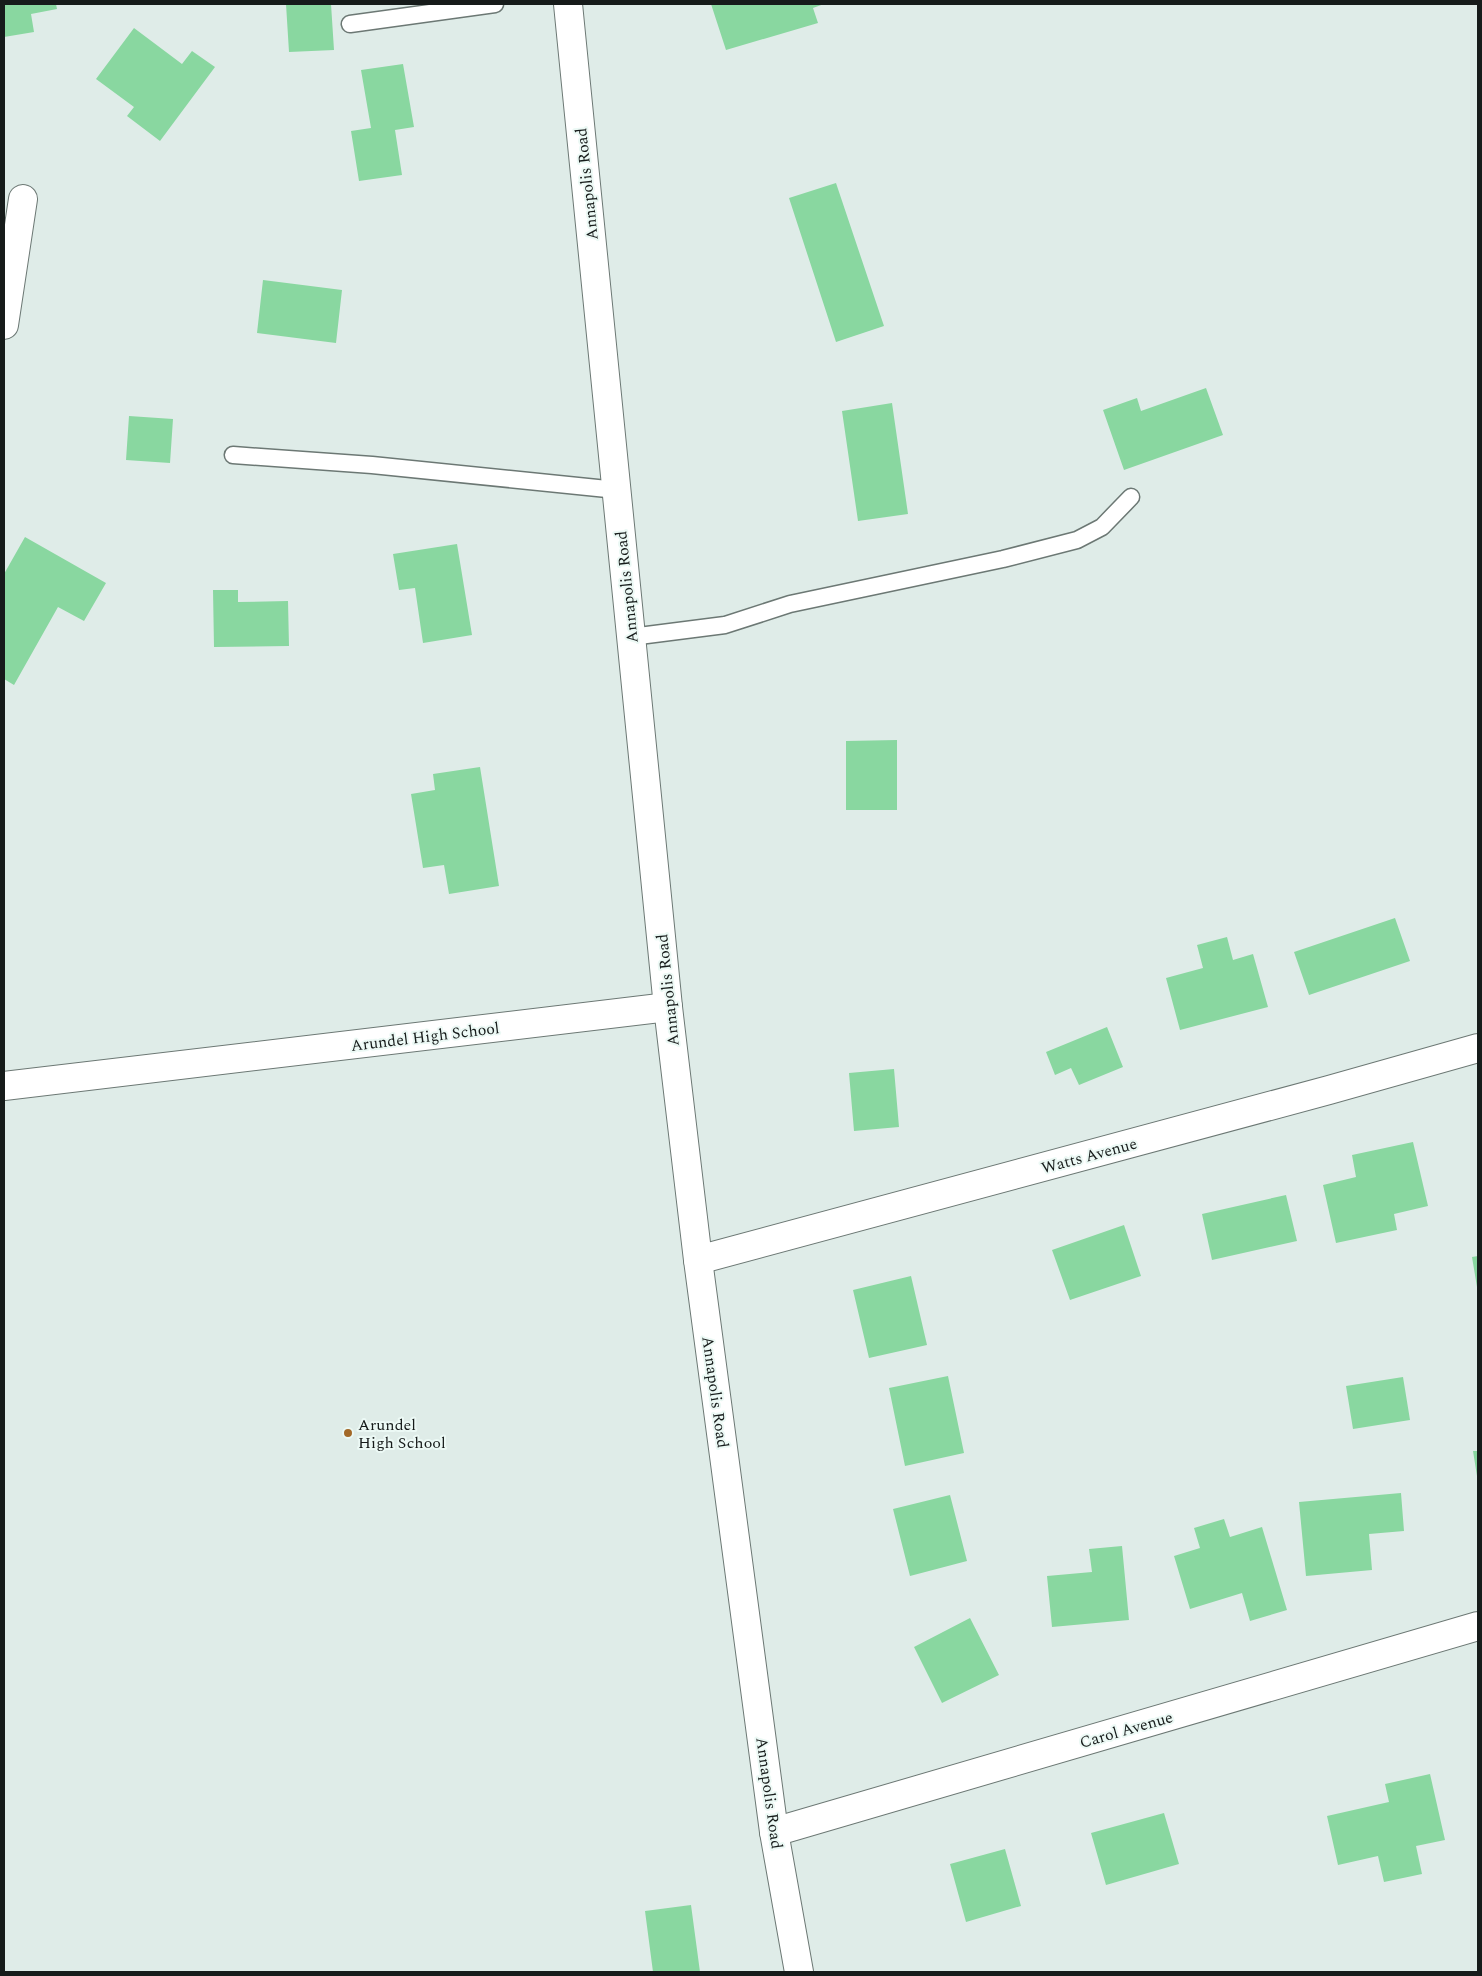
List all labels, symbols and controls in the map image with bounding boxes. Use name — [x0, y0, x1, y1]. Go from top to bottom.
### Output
street label: Annapolis Road — [569, 126, 605, 241]
street label: Annapolis Road — [609, 529, 645, 644]
street label: Annapolis Road — [650, 932, 686, 1047]
street label: Arundel High School — [349, 1016, 501, 1058]
street label: Watts Avenue — [1039, 1132, 1140, 1180]
street label: Annapolis Road — [695, 1335, 735, 1450]
place label: Arundel High School — [358, 1413, 446, 1455]
marker: Arundel High School — [342, 1427, 354, 1439]
street label: Carol Avenue — [1077, 1705, 1176, 1755]
street label: Annapolis Road — [749, 1736, 789, 1851]

